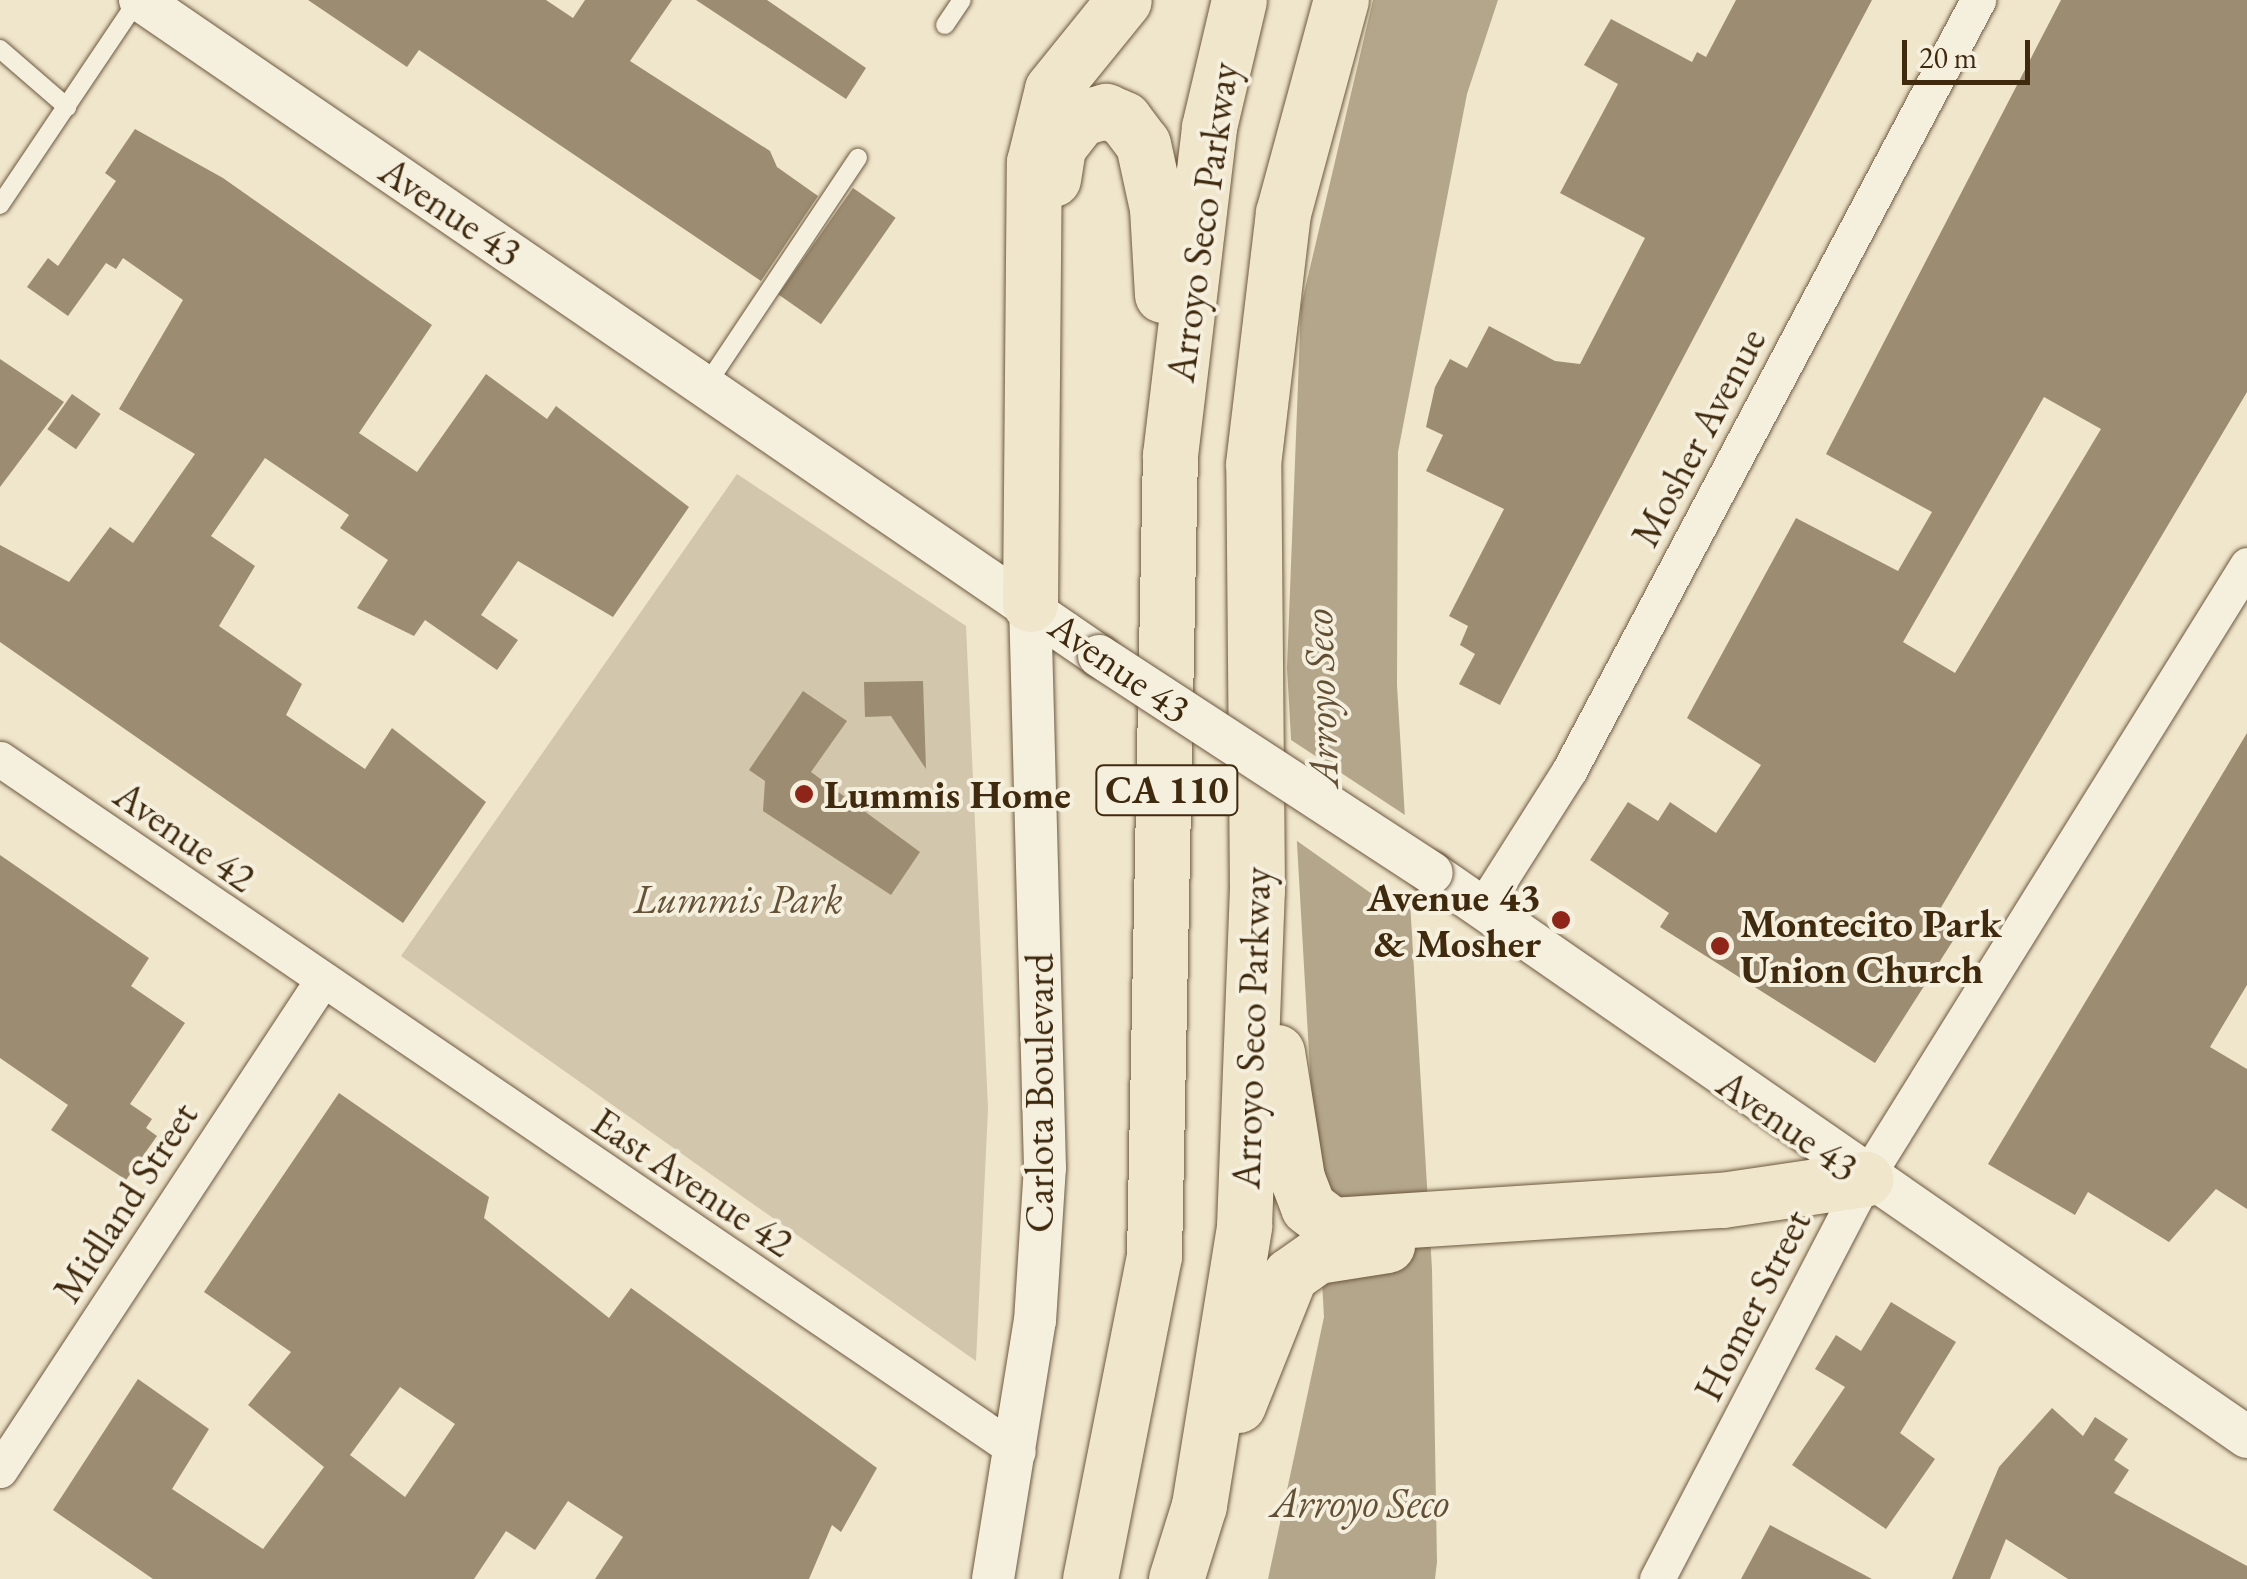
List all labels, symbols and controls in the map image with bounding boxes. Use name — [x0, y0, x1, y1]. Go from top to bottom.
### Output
scale bar — [1907, 20, 2034, 82]
text: 20 m — [1919, 38, 1977, 77]
street label: Arroyo Seco Parkway — [1156, 59, 1248, 385]
street label: Avenue 43 — [371, 146, 531, 276]
street label: Mosher Avenue — [1620, 320, 1776, 554]
street label: Avenue 43 — [1040, 601, 1200, 733]
water label: Arroyo Seco — [1293, 608, 1349, 788]
road number: CA 110 — [1094, 757, 1240, 823]
street label: Avenue 42 — [105, 770, 265, 902]
place label: Lummis Home — [824, 770, 1071, 818]
marker: Lummis Home — [793, 783, 815, 805]
street label: Arroyo Seco Parkway — [1221, 866, 1281, 1190]
place label: Avenue 43 & Mosher — [1367, 873, 1541, 967]
park label: Lummis Park — [633, 875, 843, 923]
place label: Montecito Park Union Church — [1740, 899, 2002, 993]
marker: Avenue 43 & Mosher — [1550, 909, 1572, 931]
marker: Montecito Park Union Church — [1709, 935, 1731, 957]
street label: Carlota Boulevard — [1015, 953, 1063, 1233]
street label: Avenue 43 — [1708, 1059, 1868, 1191]
street label: Midland Street — [43, 1093, 207, 1311]
street label: East Avenue 42 — [583, 1097, 803, 1267]
street label: Homer Street — [1683, 1201, 1821, 1409]
water label: Arroyo Seco — [1271, 1478, 1449, 1528]

